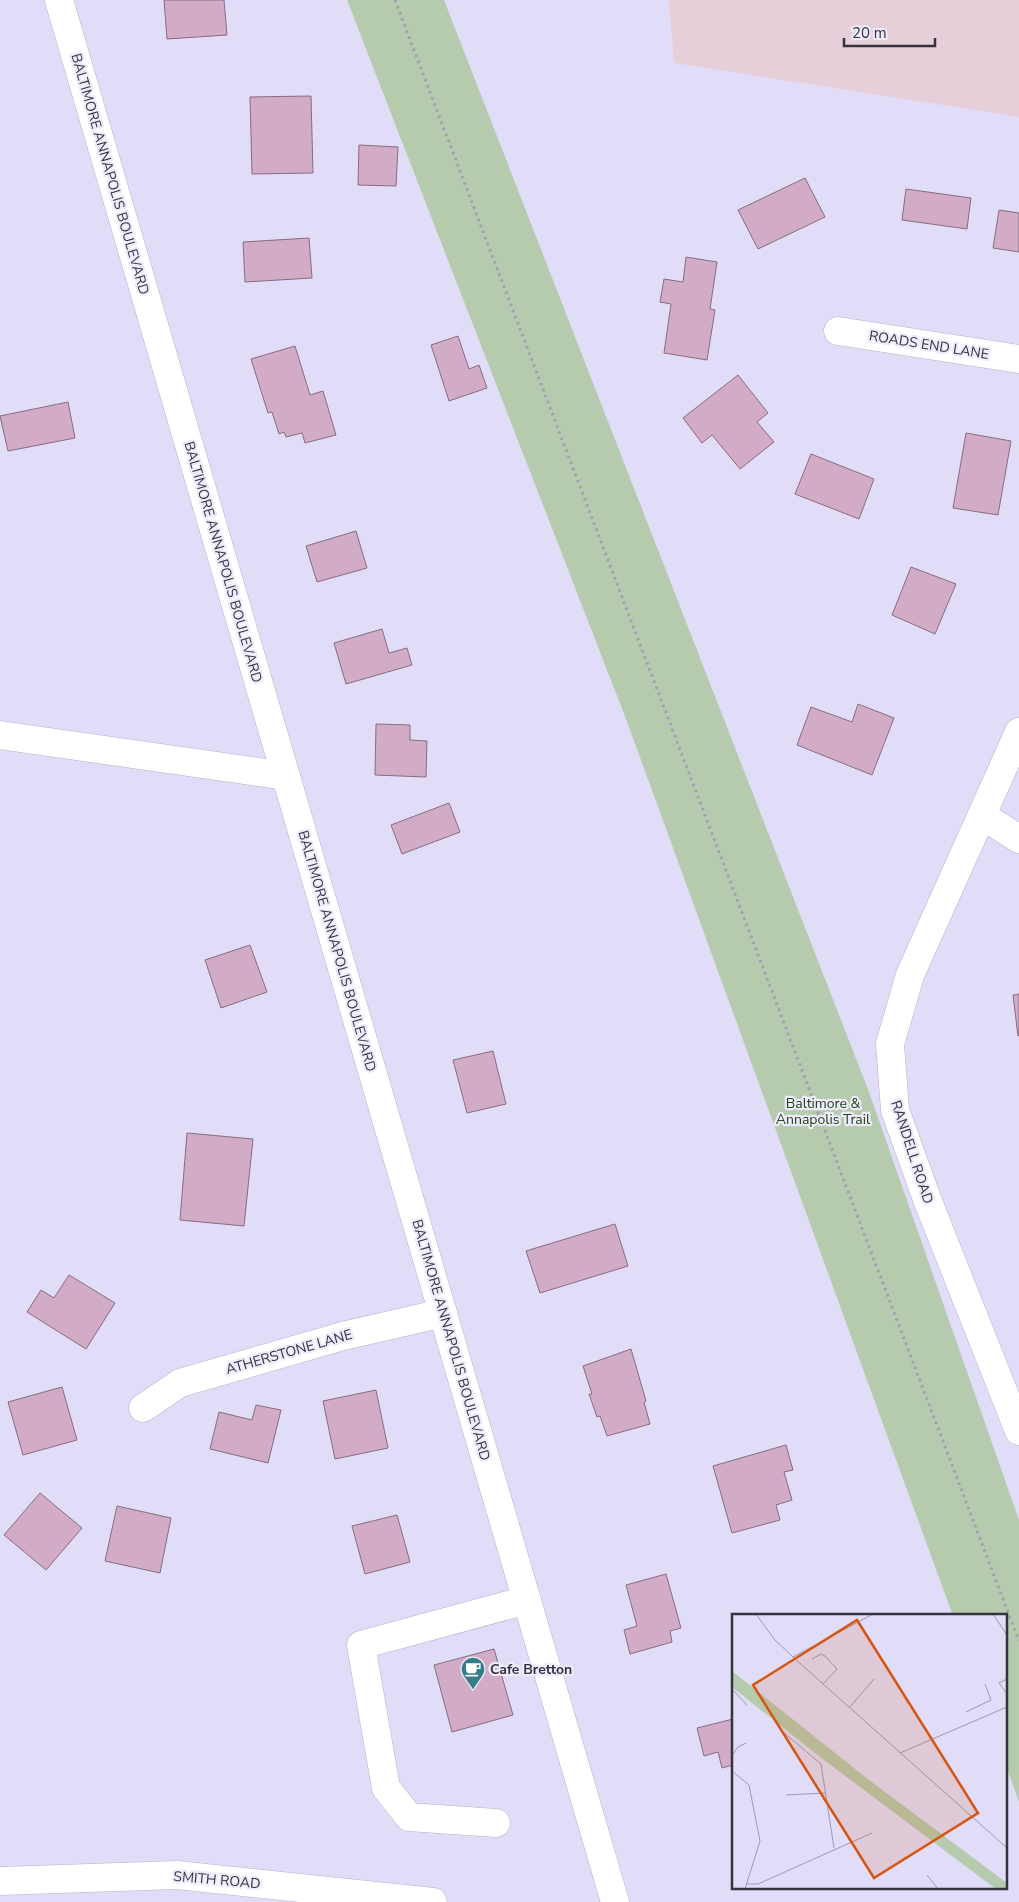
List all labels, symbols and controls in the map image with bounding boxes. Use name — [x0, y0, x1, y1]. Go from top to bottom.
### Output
scale bar — [844, 15, 935, 47]
text: 20 m — [852, 23, 887, 43]
street label: BALTIMORE ANNAPOLIS BOULEVARD — [66, 51, 154, 297]
street label: ROADS END LANE — [868, 326, 990, 364]
street label: BALTIMORE ANNAPOLIS BOULEVARD — [179, 439, 267, 685]
street label: BALTIMORE ANNAPOLIS BOULEVARD — [293, 828, 381, 1074]
park label: Baltimore & Annapolis Trail — [776, 1094, 871, 1129]
street label: RANDELL ROAD — [886, 1098, 938, 1206]
street label: BALTIMORE ANNAPOLIS BOULEVARD — [407, 1217, 495, 1463]
street label: ATHERSTONE LANE — [223, 1325, 355, 1379]
inset map — [732, 1614, 1006, 1890]
cafe icon: Cafe Bretton — [460, 1656, 486, 1690]
place label: Cafe Bretton — [490, 1660, 572, 1679]
street label: SMITH ROAD — [173, 1867, 261, 1893]

